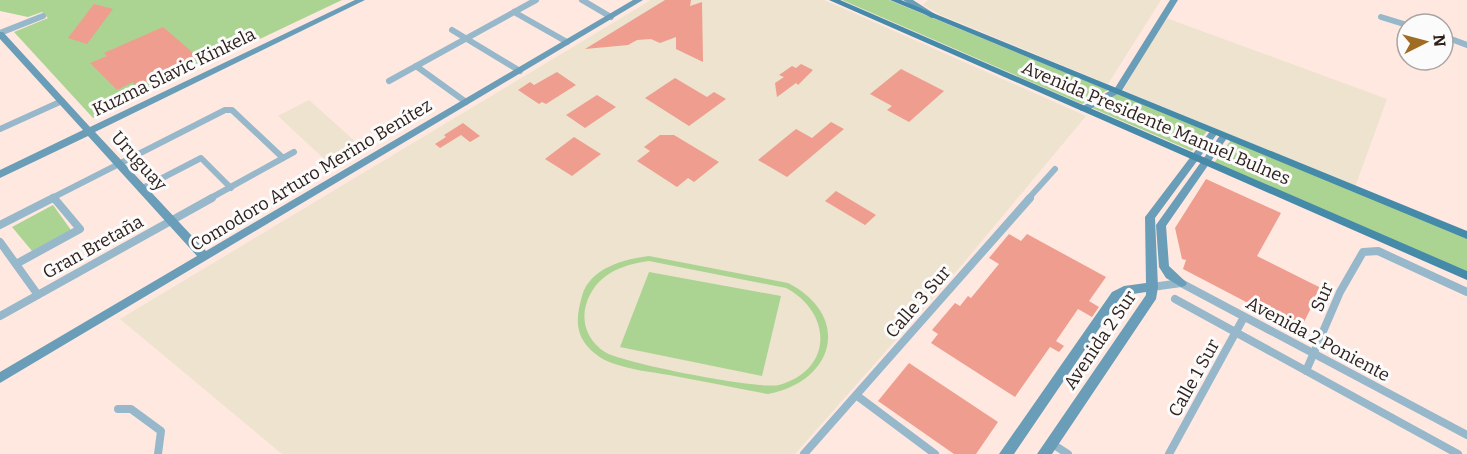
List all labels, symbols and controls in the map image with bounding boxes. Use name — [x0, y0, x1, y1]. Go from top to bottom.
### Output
north arrow — [1395, 12, 1455, 72]
street label: Kuzma Slavic Kinkela — [89, 23, 259, 121]
text: N — [1429, 33, 1450, 48]
street label: Avenida Presidente Manuel Bulnes — [1019, 56, 1293, 190]
street label: Comodoro Arturo Merino Benítez — [186, 94, 436, 256]
street label: Uruguay — [107, 127, 172, 196]
street label: Gran Bretaña — [39, 210, 147, 284]
street label: Calle 3 Sur — [881, 261, 955, 343]
street label: Sur — [1306, 279, 1338, 315]
street label: Avenida 2 Sur — [1059, 286, 1141, 394]
street label: Avenida 2 Poniente — [1242, 292, 1394, 386]
street label: Calle 1 Sur — [1164, 335, 1224, 421]

